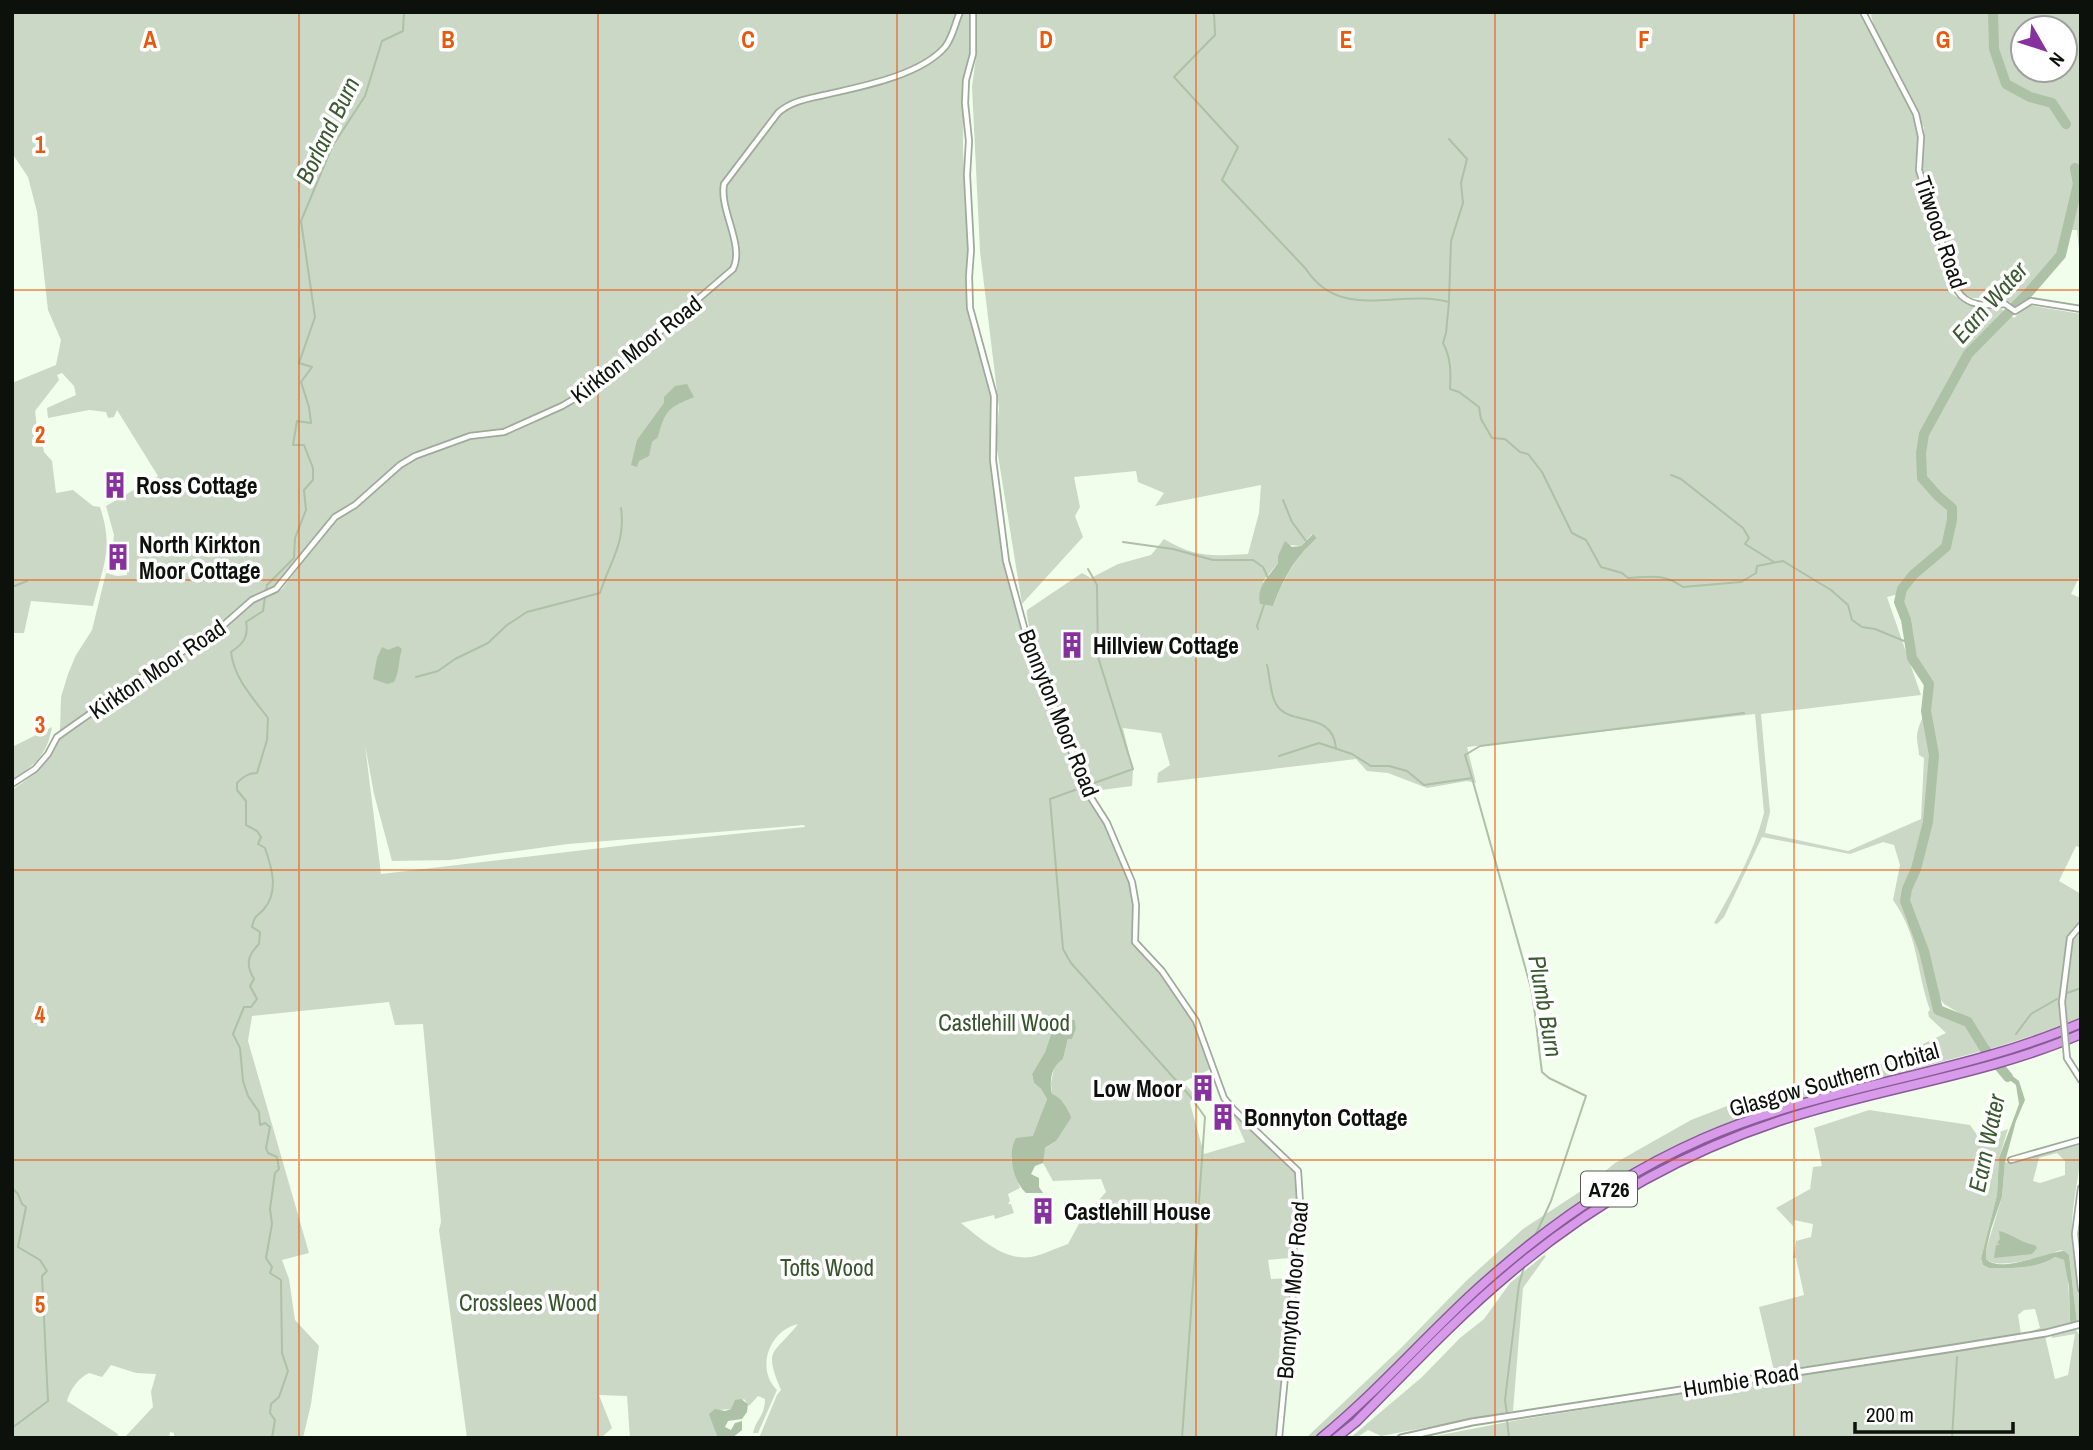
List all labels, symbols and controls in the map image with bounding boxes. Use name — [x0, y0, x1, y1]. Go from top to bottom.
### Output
north arrow — [2009, 14, 2079, 84]
text: A — [143, 24, 157, 55]
text: B — [441, 24, 455, 55]
text: C — [741, 24, 755, 55]
text: D — [1039, 24, 1053, 55]
text: E — [1340, 24, 1352, 55]
text: F — [1638, 24, 1650, 55]
text: G — [1936, 24, 1950, 55]
text: N — [2044, 47, 2071, 72]
water label: Borland Burn — [287, 71, 367, 189]
text: 1 — [35, 129, 46, 160]
street label: Titwood Road — [1907, 172, 1975, 292]
water label: Earn Water — [1944, 253, 2035, 350]
street label: Kirkton Moor Road — [564, 288, 708, 410]
text: 2 — [35, 419, 45, 450]
building icon: Ross Cottage — [100, 470, 130, 500]
place label: Ross Cottage — [136, 470, 258, 501]
place label: North Kirkton Moor Cottage — [139, 529, 261, 586]
building icon: North Kirkton Moor Cottage — [103, 542, 133, 572]
street label: Kirkton Moor Road — [83, 612, 231, 726]
street label: Bonnyton Moor Road — [1011, 625, 1107, 801]
building icon: Hillview Cottage — [1057, 630, 1087, 660]
place label: Hillview Cottage — [1093, 630, 1239, 661]
text: 3 — [35, 709, 45, 740]
water label: Plumb Burn — [1521, 953, 1571, 1059]
text: 4 — [35, 999, 46, 1030]
park label: Castlehill Wood — [938, 1007, 1070, 1038]
street label: Glasgow Southern Orbital — [1725, 1034, 1943, 1124]
place label: Low Moor — [1093, 1073, 1183, 1104]
building icon: Low Moor — [1188, 1073, 1218, 1103]
water label: Earn Water — [1960, 1090, 2012, 1195]
building icon: Bonnyton Cottage — [1208, 1102, 1238, 1132]
place label: Bonnyton Cottage — [1244, 1102, 1407, 1133]
road number: A726 — [1581, 1172, 1637, 1206]
building icon: Castlehill House — [1028, 1196, 1058, 1226]
place label: Castlehill House — [1064, 1196, 1211, 1227]
street label: Bonnyton Moor Road — [1269, 1200, 1315, 1380]
park label: Tofts Wood — [780, 1252, 874, 1283]
park label: Crosslees Wood — [459, 1287, 597, 1318]
text: 5 — [35, 1289, 45, 1320]
street label: Humbie Road — [1681, 1356, 1801, 1404]
scale bar — [1855, 1390, 2012, 1434]
text: 200 m — [1866, 1400, 1914, 1429]

